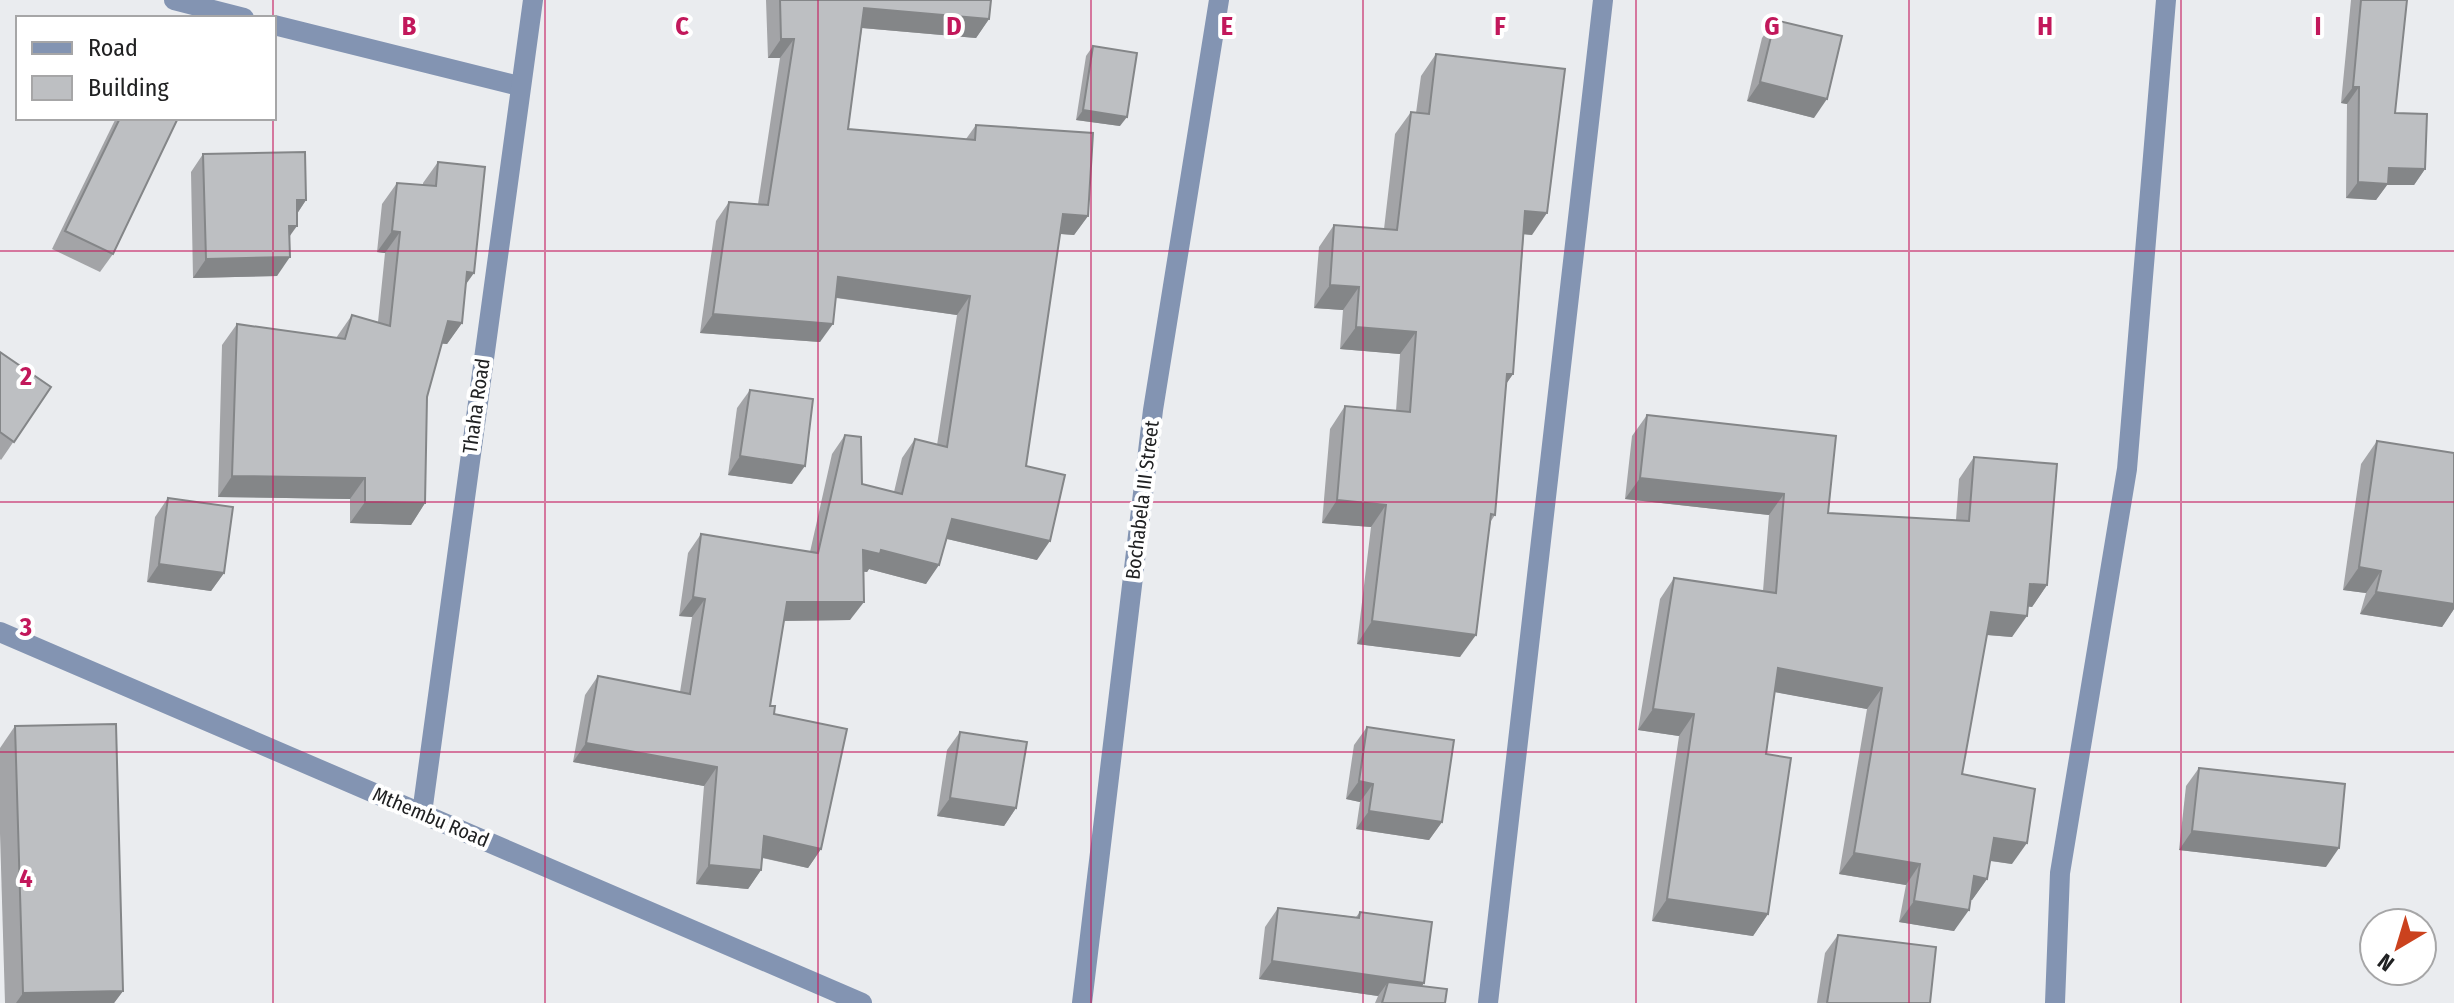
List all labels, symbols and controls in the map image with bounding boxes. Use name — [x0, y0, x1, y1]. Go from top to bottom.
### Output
text: B — [402, 11, 417, 42]
text: C — [675, 11, 689, 42]
text: D — [946, 11, 962, 42]
text: E — [1221, 11, 1233, 42]
text: F — [1494, 11, 1506, 42]
text: G — [1764, 11, 1780, 42]
text: H — [2037, 11, 2053, 42]
text: I — [2315, 11, 2322, 42]
legend — [16, 16, 276, 120]
text: Road — [88, 34, 138, 62]
text: Building — [88, 74, 170, 102]
street label: Thaha Road — [457, 357, 495, 455]
text: 2 — [19, 361, 32, 392]
street label: Bochabela III Street — [1120, 419, 1164, 581]
text: 3 — [19, 612, 32, 643]
street label: Mthembu Road — [369, 782, 493, 852]
text: 4 — [19, 863, 33, 894]
north arrow — [2358, 907, 2438, 987]
text: N — [2372, 948, 2400, 977]

